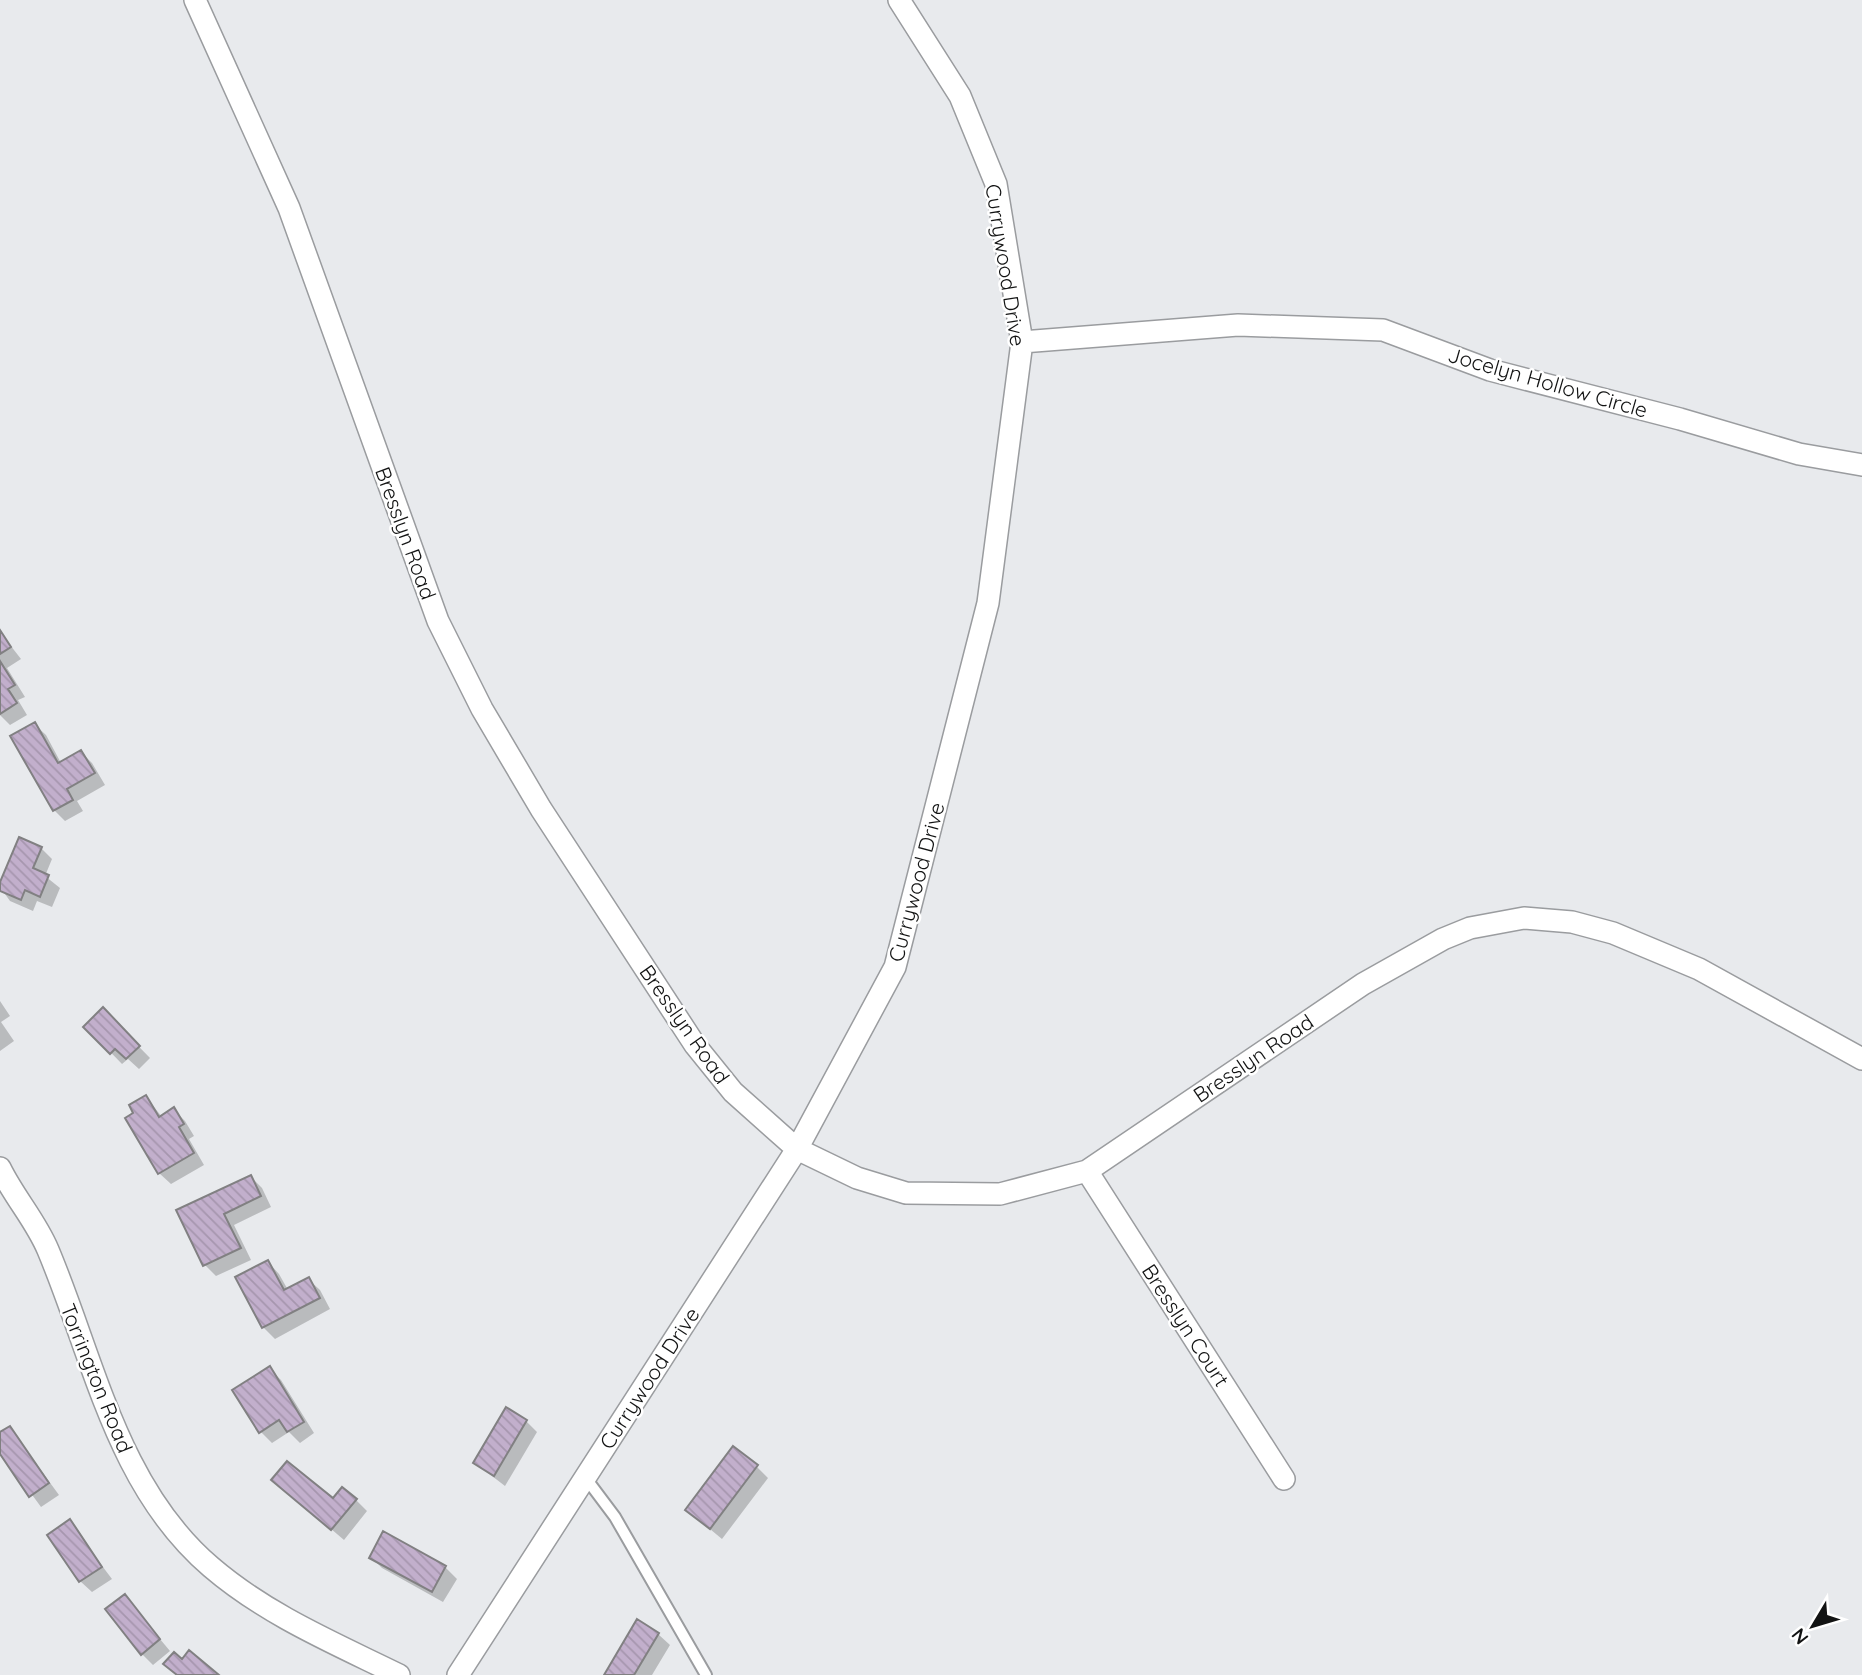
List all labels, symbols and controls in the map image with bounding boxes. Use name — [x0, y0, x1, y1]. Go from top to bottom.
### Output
street label: Currywood Drive — [980, 182, 1032, 348]
street label: Jocelyn Hollow Circle — [1445, 341, 1651, 423]
street label: Bresslyn Road — [370, 463, 442, 603]
street label: Currywood Drive — [882, 799, 950, 965]
street label: Bresslyn Road — [634, 959, 736, 1089]
street label: Bresslyn Road — [1188, 1008, 1318, 1108]
street label: Bresslyn Court — [1137, 1259, 1235, 1391]
street label: Torrington Road — [55, 1300, 139, 1456]
street label: Currywood Drive — [593, 1302, 705, 1454]
north arrow — [1778, 1591, 1848, 1661]
text: N — [1786, 1624, 1813, 1649]

